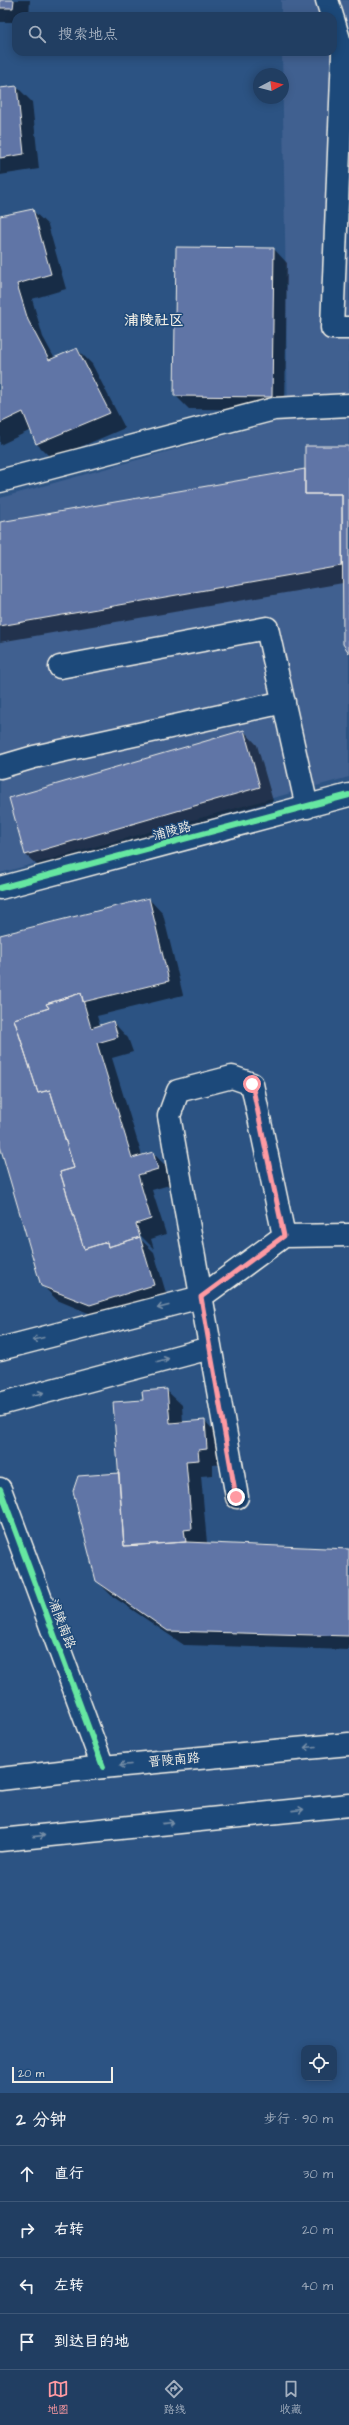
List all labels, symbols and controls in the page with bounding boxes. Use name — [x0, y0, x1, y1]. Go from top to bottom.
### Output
search box — [12, 12, 337, 56]
icon: search — [26, 23, 48, 45]
text: 搜索地点 — [58, 24, 118, 45]
north arrow — [253, 68, 289, 104]
district label: 浦陵社区 — [124, 310, 184, 331]
street label: 浦陵路 — [151, 817, 193, 845]
route start — [243, 1075, 261, 1093]
one-way arrow — [157, 1303, 170, 1311]
one-way arrow — [31, 1336, 44, 1343]
one-way arrow — [156, 1356, 169, 1364]
one-way arrow — [31, 1390, 44, 1397]
route end — [227, 1488, 245, 1506]
street label: 浦陵南路 — [44, 1596, 80, 1652]
one-way arrow — [304, 1744, 317, 1751]
street label: 晋陵南路 — [147, 1749, 201, 1771]
one-way arrow — [119, 1761, 132, 1769]
one-way arrow — [291, 1807, 304, 1814]
one-way arrow — [161, 1819, 174, 1827]
one-way arrow — [32, 1832, 45, 1840]
map controls — [301, 2045, 337, 2081]
button: locate — [301, 2045, 337, 2081]
scale bar — [12, 2065, 113, 2084]
text: 20 m — [18, 2066, 44, 2081]
text: 2 分钟 — [16, 2108, 67, 2132]
text: 步行 · 90 m — [264, 2110, 333, 2128]
icon: ahead — [16, 2163, 38, 2185]
text: 直行 — [54, 2163, 84, 2184]
text: 30 m — [303, 2165, 333, 2183]
icon: right — [16, 2219, 38, 2241]
text: 右转 — [54, 2219, 84, 2240]
text: 20 m — [302, 2221, 333, 2239]
icon: left — [16, 2275, 38, 2297]
text: 左转 — [54, 2275, 84, 2296]
text: 40 m — [301, 2277, 333, 2295]
icon: arrive — [16, 2331, 38, 2353]
text: 到达目的地 — [54, 2331, 129, 2352]
tab: 地图 — [47, 2378, 69, 2417]
tab: 路线 — [163, 2378, 185, 2417]
tab: 收藏 — [280, 2378, 302, 2417]

